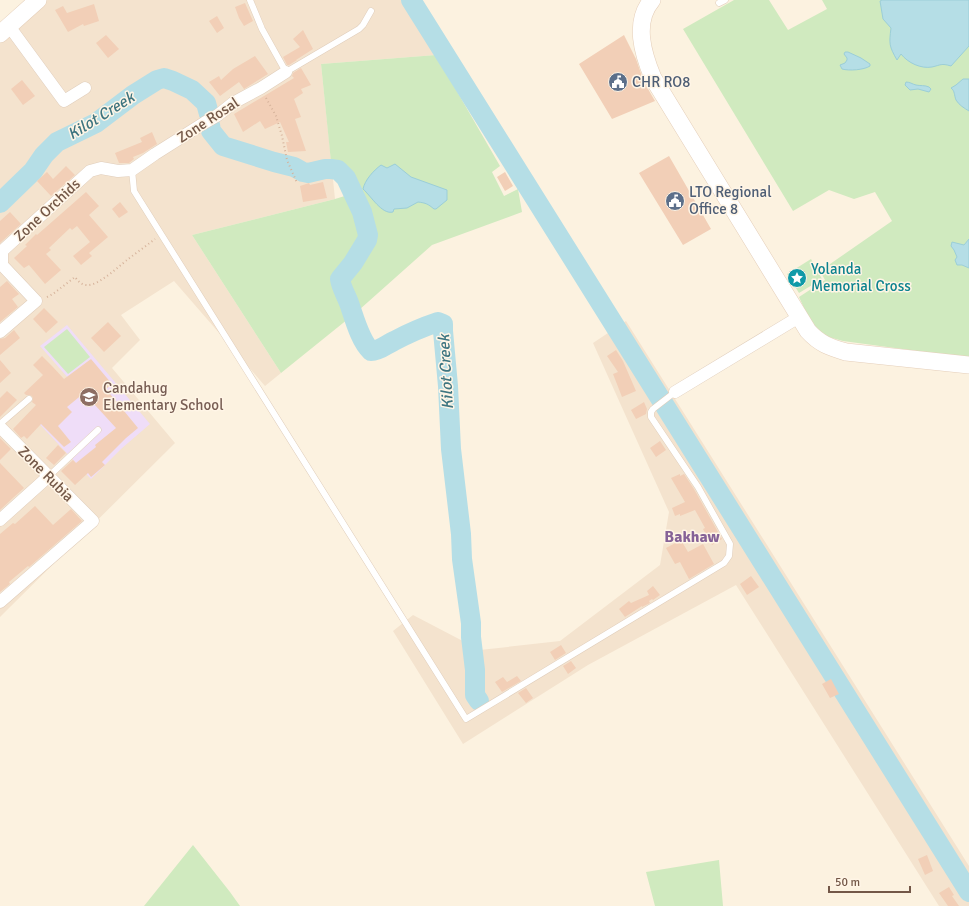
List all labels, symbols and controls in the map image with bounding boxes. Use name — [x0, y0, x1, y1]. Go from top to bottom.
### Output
public building icon: CHR RO8 — [607, 71, 629, 93]
place label: CHR RO8 — [632, 73, 690, 91]
water label: Kilot Creek — [64, 87, 140, 144]
street label: Zone Rosal — [174, 93, 242, 147]
street label: Zone Orchids — [10, 175, 84, 245]
place label: LTO Regional Office 8 — [689, 183, 772, 218]
public building icon: LTO Regional Office 8 — [664, 190, 686, 212]
place label: Yolanda Memorial Cross — [811, 260, 911, 295]
place icon: Yolanda Memorial Cross — [786, 267, 808, 289]
water label: Kilot Creek — [434, 332, 458, 410]
place label: Candahug Elementary School — [103, 379, 224, 414]
school or university icon: Candahug Elementary School — [78, 386, 100, 408]
street label: Zone Rubia — [14, 442, 78, 506]
district label: Bakhaw — [664, 527, 721, 547]
scale bar — [829, 868, 910, 894]
text: 50 m — [835, 875, 860, 890]

